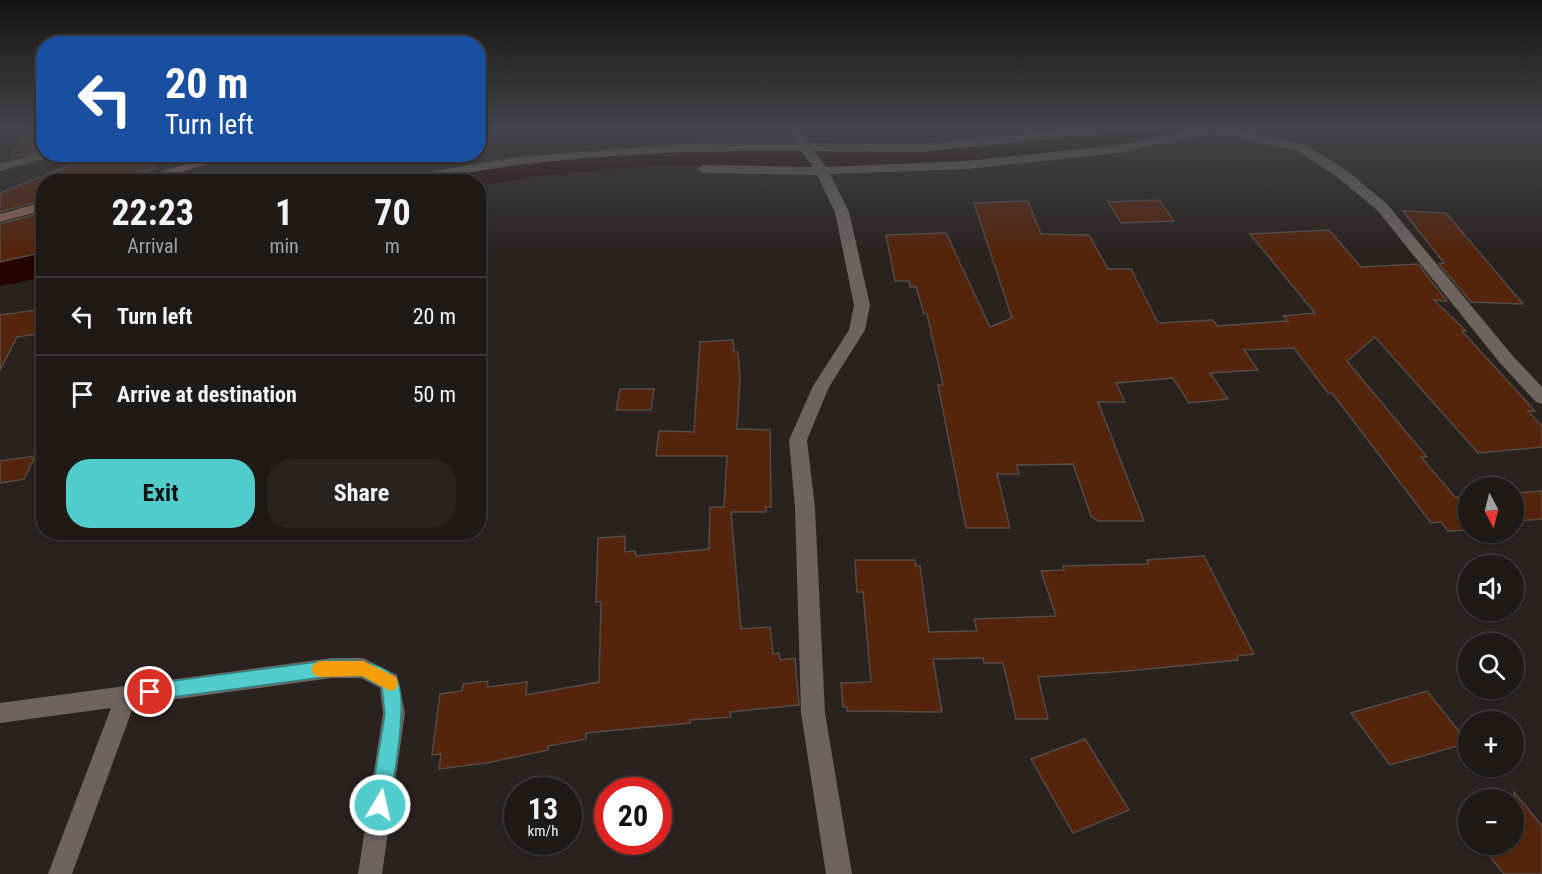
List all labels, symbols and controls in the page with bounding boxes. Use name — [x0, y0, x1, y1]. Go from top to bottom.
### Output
text: 20 m — [165, 59, 248, 108]
icon: left — [66, 60, 144, 138]
text: Turn left — [165, 109, 254, 141]
text: 22:23 — [111, 192, 194, 234]
text: 1 — [275, 192, 293, 234]
text: 70 — [374, 192, 411, 234]
text: Arrival — [127, 234, 178, 258]
text: min — [269, 234, 299, 258]
text: m — [385, 234, 400, 258]
icon: left — [66, 300, 99, 333]
text: Turn left — [117, 304, 192, 329]
text: 20 m — [413, 304, 456, 329]
icon: arrive — [66, 378, 99, 411]
text: Arrive at destination — [117, 382, 297, 407]
text: 50 m — [413, 382, 456, 407]
button: Exit — [66, 459, 255, 528]
button: Share — [267, 459, 456, 528]
north arrow — [1458, 477, 1524, 543]
map controls — [1458, 477, 1524, 855]
button: sound — [1458, 555, 1524, 621]
button: search — [1458, 633, 1524, 699]
pin — [124, 666, 175, 717]
icon: arrive — [133, 675, 166, 708]
button: + — [1458, 711, 1524, 777]
position arrow — [348, 773, 412, 837]
speed limit sign: 20 — [594, 777, 672, 855]
button: − — [1458, 789, 1524, 855]
text: 13 — [528, 791, 558, 826]
text: km/h — [528, 822, 558, 840]

